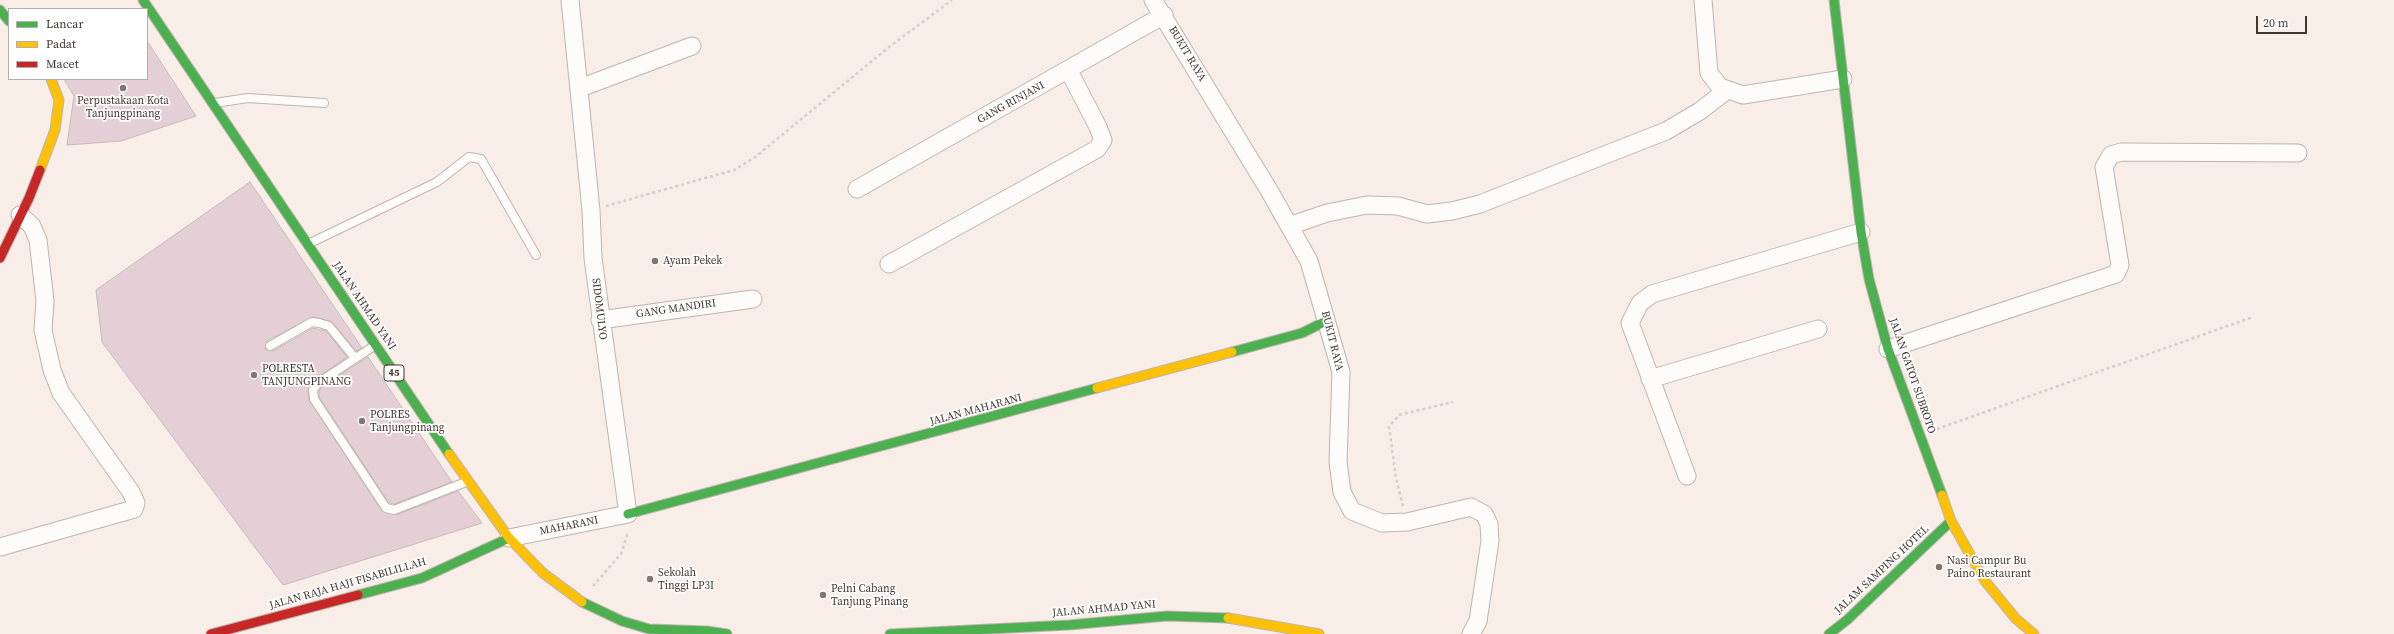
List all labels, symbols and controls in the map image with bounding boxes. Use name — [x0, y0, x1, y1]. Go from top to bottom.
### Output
legend — [8, 8, 148, 80]
scale bar — [2258, 8, 2309, 34]
text: 20 m — [2263, 15, 2289, 31]
text: Lancar — [46, 16, 83, 32]
street label: BUKIT RAYA — [1165, 24, 1209, 84]
text: Padat — [46, 36, 76, 52]
text: Macet — [46, 56, 79, 72]
street label: GANG RINJANI — [975, 79, 1047, 127]
marker: Perpustakaan Kota Tanjungpinang — [118, 83, 128, 93]
place label: Perpustakaan Kota Tanjungpinang — [77, 94, 169, 120]
place label: Ayam Pekek — [663, 254, 722, 268]
marker: Ayam Pekek — [650, 256, 660, 266]
street label: JALAN AHMAD YANI — [329, 259, 399, 353]
street label: SIDOMULYO — [589, 277, 609, 341]
street label: GANG MANDIRI — [635, 297, 717, 321]
street label: BUKIT RAYA — [1318, 309, 1346, 373]
street label: JALAN GATOT SUBROTO — [1886, 316, 1938, 436]
place label: POLRESTA TANJUNGPINANG — [262, 362, 351, 388]
road number: 45 — [384, 365, 404, 381]
marker: POLRESTA TANJUNGPINANG — [249, 370, 259, 380]
street label: JALAN MAHARANI — [929, 391, 1023, 429]
place label: POLRES Tanjungpinang — [370, 408, 444, 434]
marker: POLRES Tanjungpinang — [357, 416, 367, 426]
street label: MAHARANI — [539, 514, 599, 538]
street label: JALAM SAMPING HOTEL — [1832, 523, 1932, 617]
place label: Nasi Campur Bu Paino Restaurant — [1947, 554, 2031, 580]
street label: JALAN RAJA HAJI FISABILILLAH — [268, 555, 428, 613]
marker: Nasi Campur Bu Paino Restaurant — [1934, 562, 1944, 572]
place label: Sekolah Tinggi LP3I — [658, 566, 714, 592]
marker: Sekolah Tinggi LP3I — [645, 574, 655, 584]
place label: Pelni Cabang Tanjung Pinang — [831, 582, 908, 608]
marker: Pelni Cabang Tanjung Pinang — [818, 590, 828, 600]
street label: JALAN AHMAD YANI — [1052, 598, 1156, 620]

